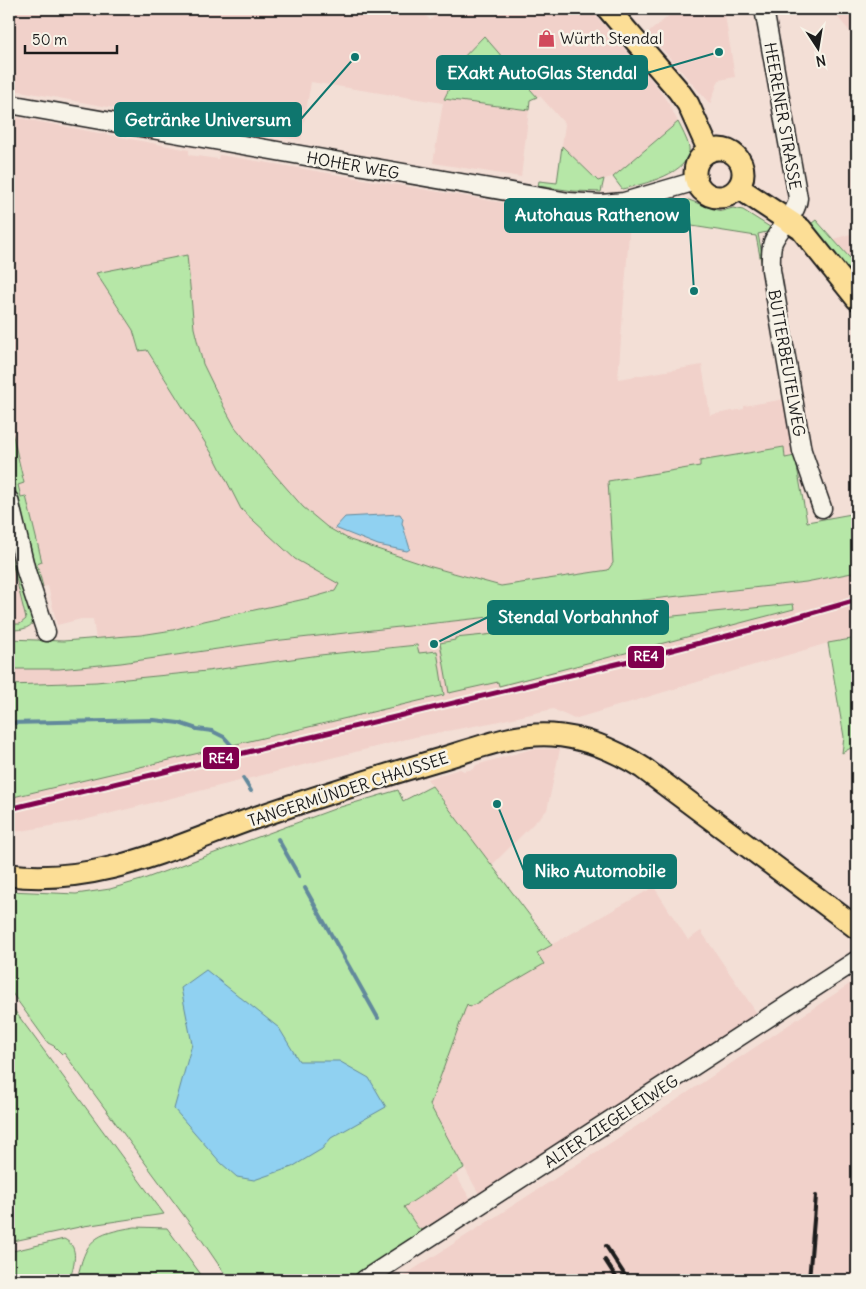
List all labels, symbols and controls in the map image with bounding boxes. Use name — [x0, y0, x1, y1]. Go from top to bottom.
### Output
scale bar — [25, 22, 118, 54]
north arrow — [794, 22, 844, 72]
shop icon: Würth Stendal — [536, 28, 556, 48]
place label: Würth Stendal — [560, 28, 662, 48]
text: 50 m — [32, 30, 67, 49]
street label: HEERENER STRASSE — [760, 41, 806, 191]
text: N — [814, 51, 827, 71]
callout: EXakt AutoGlas Stendal — [437, 56, 647, 89]
text: EXakt AutoGlas Stendal — [447, 61, 637, 84]
callout: Getränke Universum — [115, 103, 301, 136]
text: Getränke Universum — [125, 108, 291, 131]
street label: HOHER WEG — [305, 147, 401, 183]
callout: Autohaus Rathenow — [505, 199, 689, 232]
text: Autohaus Rathenow — [515, 203, 680, 226]
street label: BUTTERBEUTELWEG — [764, 288, 810, 438]
callout: Stendal Vorbahnhof — [488, 601, 668, 634]
text: Stendal Vorbahnhof — [498, 605, 659, 628]
line badge: RE4 — [627, 645, 665, 669]
text: RE4 — [633, 647, 659, 665]
line badge: RE4 — [202, 746, 240, 770]
street label: TANGERMÜNDER CHAUSSEE — [245, 747, 451, 831]
text: RE4 — [208, 749, 234, 767]
callout: Niko Automobile — [524, 855, 676, 888]
text: Niko Automobile — [534, 859, 666, 882]
street label: ALTER ZIEGELEIWEG — [540, 1070, 682, 1172]

